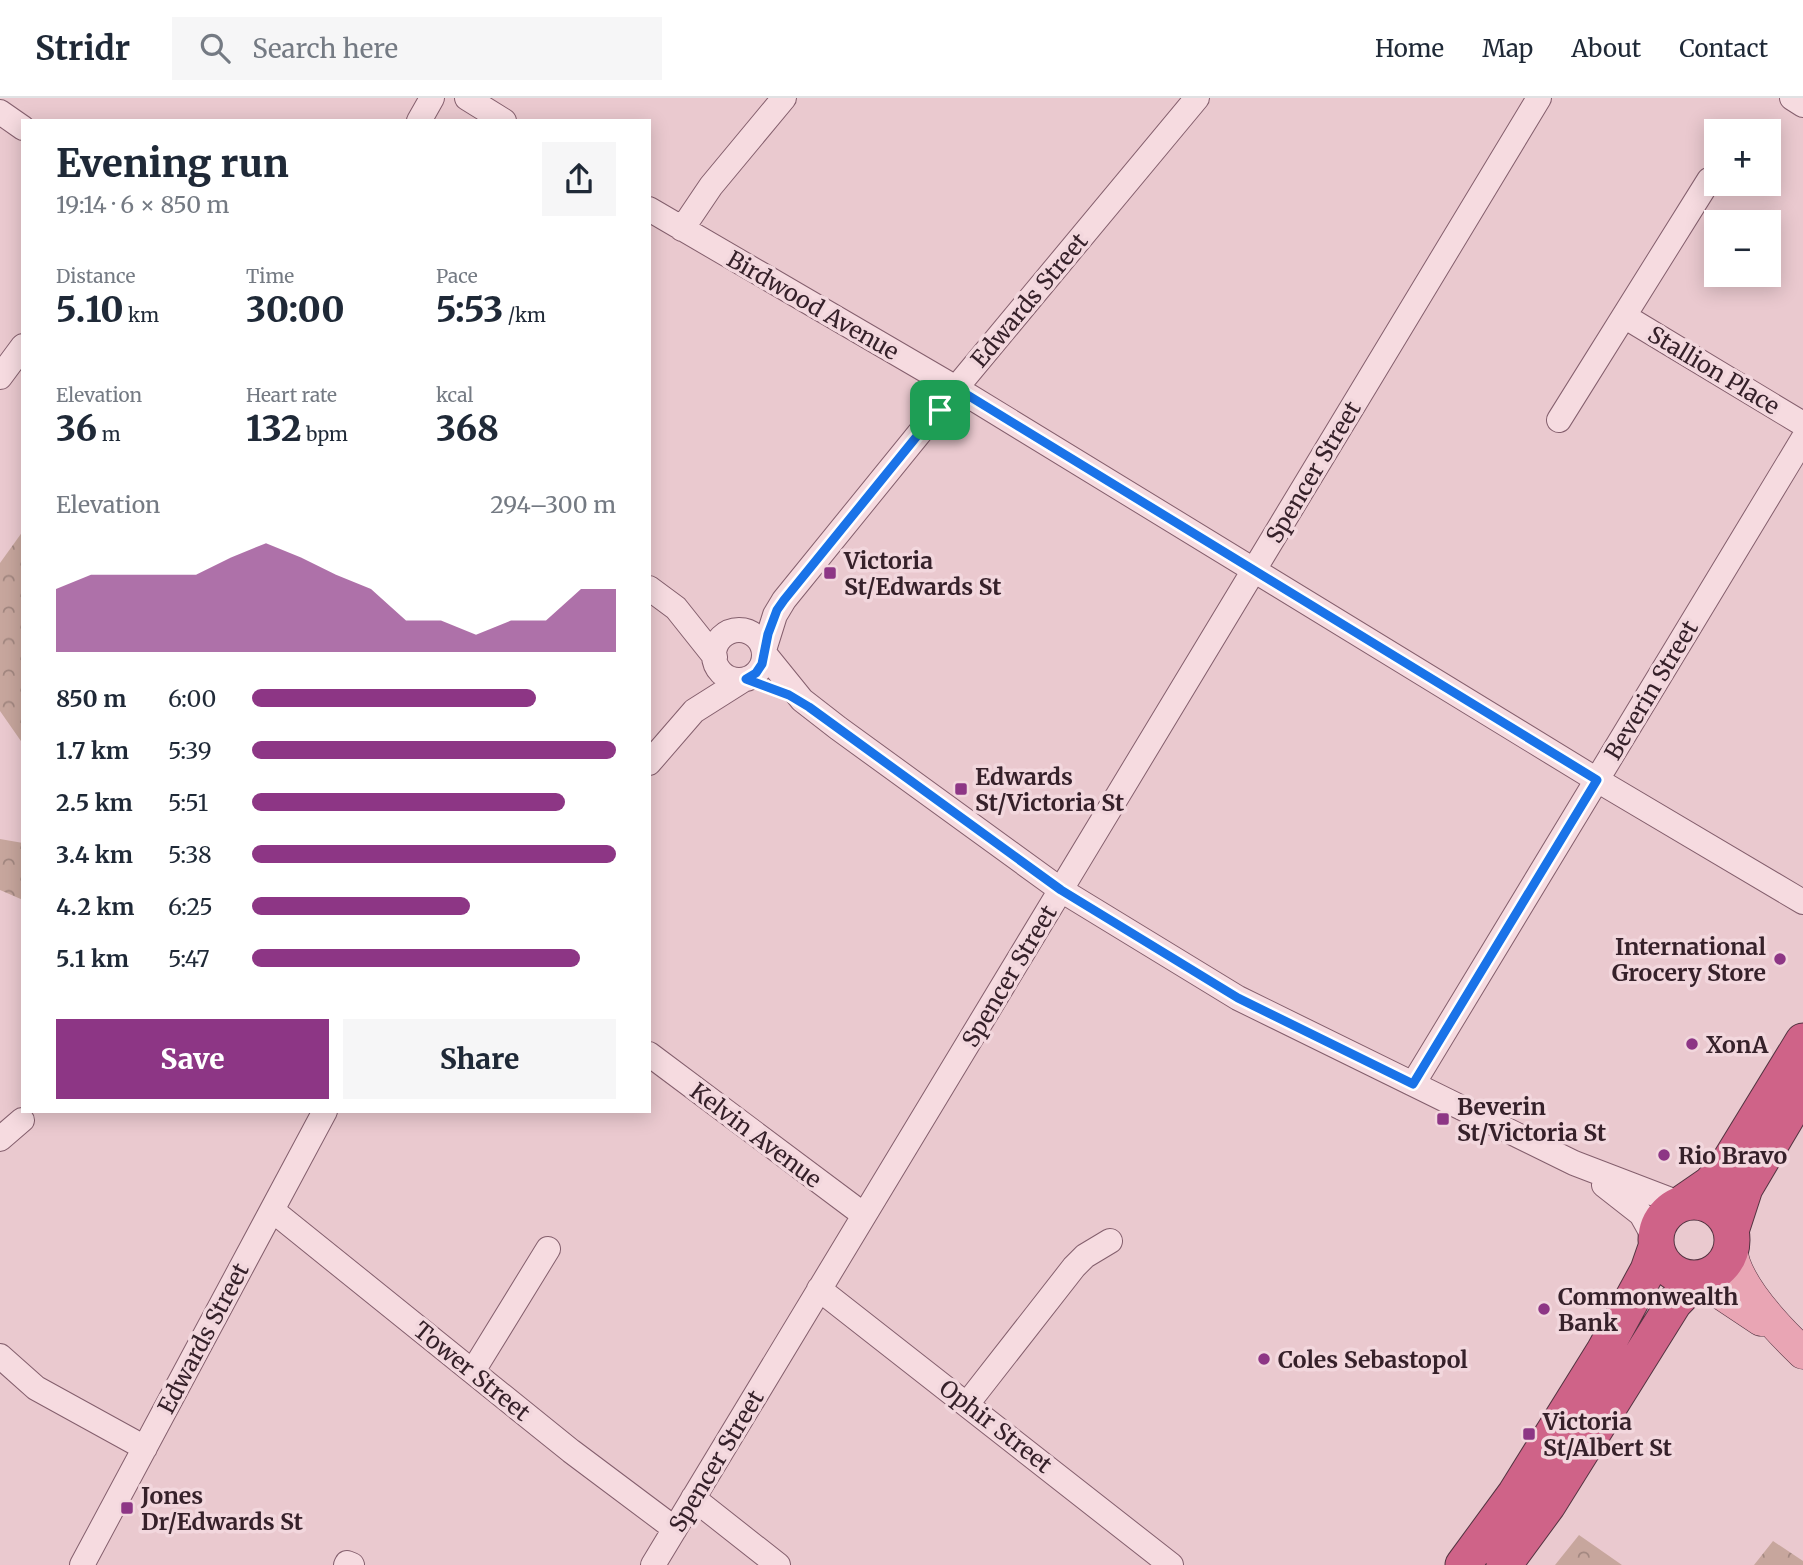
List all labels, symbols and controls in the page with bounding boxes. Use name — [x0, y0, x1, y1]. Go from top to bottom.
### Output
search box — [172, 17, 662, 80]
text: Stridr — [35, 28, 130, 69]
icon: search — [196, 29, 234, 67]
text: Search here — [252, 32, 398, 65]
text: Home — [1375, 33, 1444, 64]
text: Map — [1482, 33, 1533, 64]
text: About — [1571, 33, 1641, 64]
text: Contact — [1679, 33, 1768, 64]
map controls — [1704, 119, 1781, 287]
button: + — [1704, 119, 1781, 196]
text: Evening run — [56, 140, 289, 187]
button: share — [542, 142, 616, 216]
text: 19:14 · 6 × 850 m — [56, 190, 229, 219]
button: − — [1704, 210, 1781, 287]
street label: Edwards Street — [964, 227, 1094, 373]
street label: Birdwood Avenue — [722, 244, 904, 366]
text: Distance — [56, 264, 135, 288]
text: Time — [246, 264, 294, 288]
text: Pace — [436, 264, 478, 288]
text: 5.10 — [56, 288, 124, 332]
text: 30:00 — [246, 288, 345, 332]
text: 5:53 — [436, 288, 503, 332]
text: km — [124, 303, 159, 327]
text: /km — [503, 303, 546, 327]
street label: Stallion Place — [1643, 319, 1785, 421]
pin — [910, 380, 970, 440]
text: Elevation — [56, 383, 142, 407]
text: Heart rate — [246, 383, 337, 407]
text: kcal — [436, 383, 473, 407]
icon: arrive — [921, 391, 959, 429]
street label: Spencer Street — [1259, 396, 1367, 548]
text: 36 — [56, 407, 97, 451]
text: 132 — [246, 407, 301, 451]
text: 368 — [436, 407, 499, 451]
text: m — [97, 422, 121, 446]
text: bpm — [301, 422, 348, 446]
text: Elevation — [56, 490, 160, 519]
text: 294–300 m — [490, 490, 616, 519]
place label: Victoria St/Edwards St — [843, 546, 1002, 601]
marker: Victoria St/Edwards St — [822, 565, 838, 581]
street label: Beverin Street — [1598, 615, 1704, 765]
text: 850 m — [56, 684, 126, 713]
text: 6:00 — [168, 684, 216, 713]
text: 1.7 km — [56, 736, 129, 765]
text: 5:39 — [168, 736, 212, 765]
place label: Edwards St/Victoria St — [975, 762, 1124, 817]
marker: Edwards St/Victoria St — [953, 781, 969, 797]
text: 2.5 km — [56, 788, 133, 817]
text: 5:51 — [168, 788, 208, 817]
text: 3.4 km — [56, 840, 133, 869]
text: 5:38 — [168, 840, 212, 869]
text: 4.2 km — [56, 892, 134, 921]
text: 6:25 — [168, 892, 213, 921]
street label: Spencer Street — [955, 900, 1063, 1052]
place label: International Grocery Store — [1612, 932, 1767, 987]
text: 5.1 km — [56, 944, 129, 973]
text: 5:47 — [168, 944, 210, 973]
marker: International Grocery Store — [1772, 951, 1788, 967]
button: Save — [56, 1019, 329, 1099]
button: Share — [343, 1019, 616, 1099]
place label: XonA — [1706, 1030, 1769, 1059]
marker: XonA — [1684, 1036, 1700, 1052]
street label: Kelvin Avenue — [685, 1076, 827, 1194]
place label: Beverin St/Victoria St — [1457, 1092, 1606, 1147]
marker: Beverin St/Victoria St — [1435, 1111, 1451, 1127]
place label: Rio Bravo — [1678, 1141, 1788, 1170]
marker: Rio Bravo — [1656, 1147, 1672, 1163]
street label: Edwards Street — [151, 1258, 255, 1418]
place label: Commonwealth Bank — [1558, 1282, 1738, 1337]
marker: Commonwealth Bank — [1536, 1301, 1552, 1317]
street label: Tower Street — [408, 1315, 536, 1427]
place label: Coles Sebastopol — [1278, 1345, 1468, 1374]
marker: Coles Sebastopol — [1256, 1351, 1272, 1367]
street label: Ophir Street — [934, 1373, 1058, 1479]
street label: Spencer Street — [662, 1385, 770, 1537]
place label: Victoria St/Albert St — [1542, 1407, 1672, 1462]
marker: Victoria St/Albert St — [1521, 1426, 1537, 1442]
place label: Jones Dr/Edwards St — [140, 1481, 303, 1536]
marker: Jones Dr/Edwards St — [119, 1500, 135, 1516]

